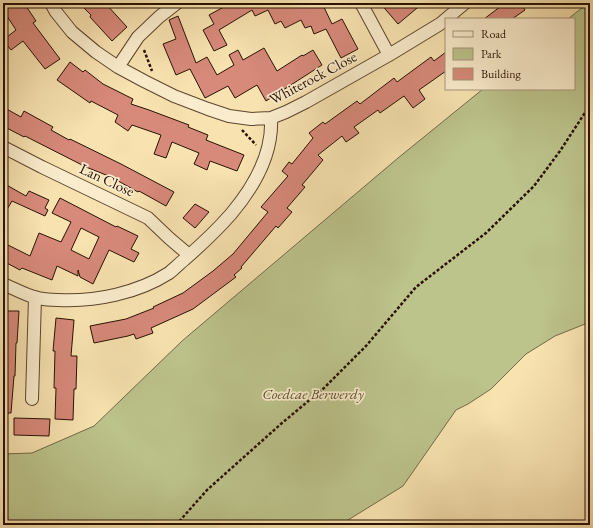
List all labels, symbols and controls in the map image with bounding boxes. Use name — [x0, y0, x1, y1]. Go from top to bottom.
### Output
legend — [445, 18, 575, 90]
text: Road — [481, 26, 507, 42]
street label: Whiterock Close — [266, 46, 360, 109]
text: Park — [481, 46, 502, 62]
text: Building — [481, 66, 522, 82]
street label: Lan Close — [77, 159, 138, 200]
park label: Coedcae Berwerdy — [262, 384, 364, 403]

